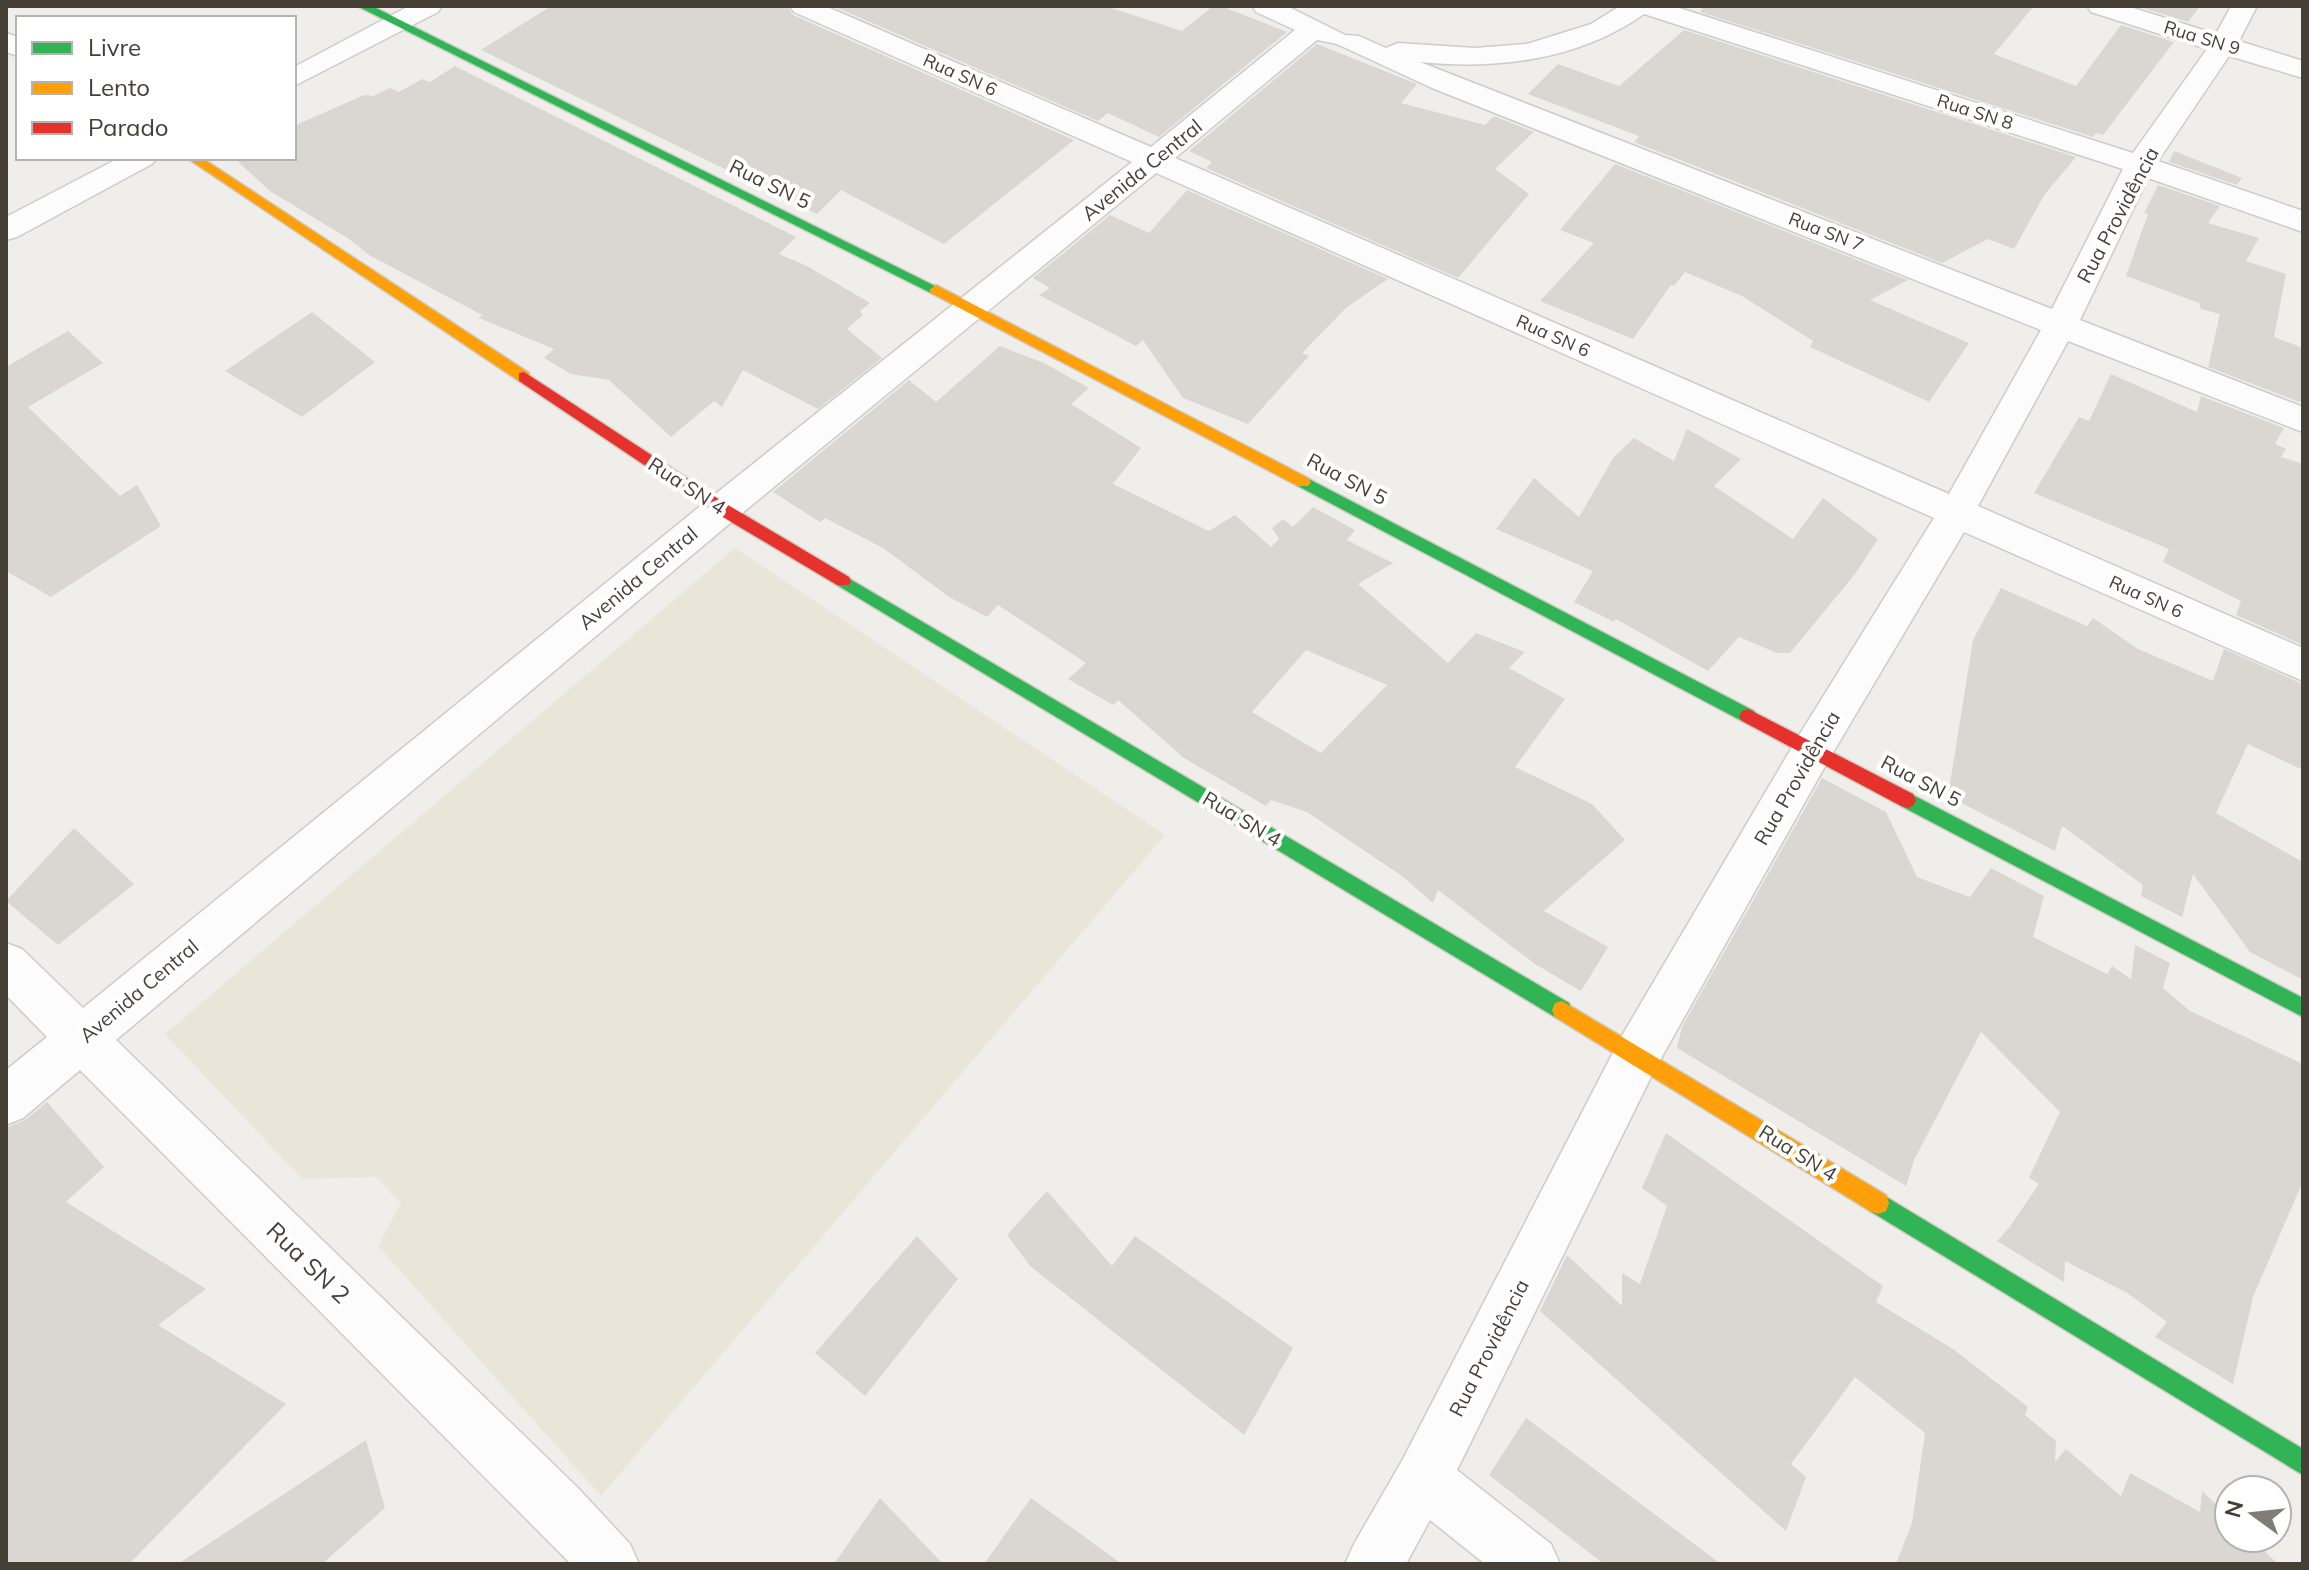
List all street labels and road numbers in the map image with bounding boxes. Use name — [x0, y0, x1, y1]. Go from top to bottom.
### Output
street label: Rua SN 9 — [2161, 15, 2243, 60]
street label: Rua SN 6 — [920, 48, 1001, 101]
street label: Rua SN 8 — [1934, 88, 2016, 135]
street label: Avenida Central — [1076, 113, 1207, 226]
street label: Rua Providência — [2071, 142, 2164, 287]
street label: Rua SN 5 — [726, 153, 815, 214]
street label: Rua SN 7 — [1785, 207, 1867, 256]
street label: Rua SN 6 — [1513, 309, 1594, 362]
street label: Rua SN 5 — [1303, 447, 1392, 510]
street label: Rua SN 4 — [644, 451, 731, 520]
street label: Avenida Central — [573, 521, 702, 635]
street label: Rua SN 6 — [2106, 570, 2187, 623]
street label: Rua Providência — [1748, 706, 1845, 849]
street label: Rua SN 5 — [1877, 749, 1966, 812]
street label: Rua SN 4 — [1198, 785, 1286, 852]
street label: Avenida Central — [74, 934, 203, 1048]
street label: Rua SN 4 — [1755, 1119, 1842, 1186]
street label: Rua SN 2 — [261, 1215, 357, 1309]
street label: Rua Providência — [1443, 1275, 1534, 1420]

